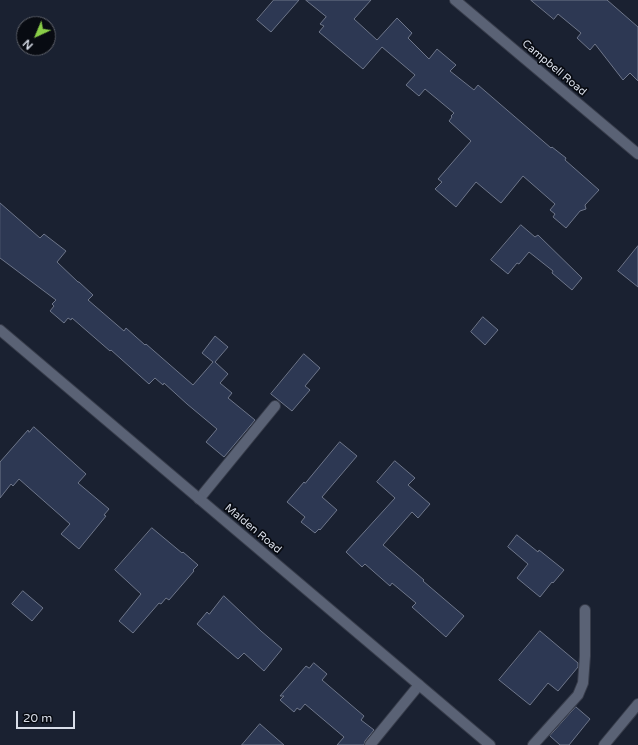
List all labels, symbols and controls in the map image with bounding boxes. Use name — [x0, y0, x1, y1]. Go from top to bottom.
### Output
north arrow — [16, 16, 56, 56]
text: N — [20, 37, 36, 52]
street label: Campbell Road — [519, 37, 589, 99]
street label: Malden Road — [222, 501, 284, 557]
scale bar — [18, 703, 77, 729]
text: 20 m — [23, 711, 52, 725]

